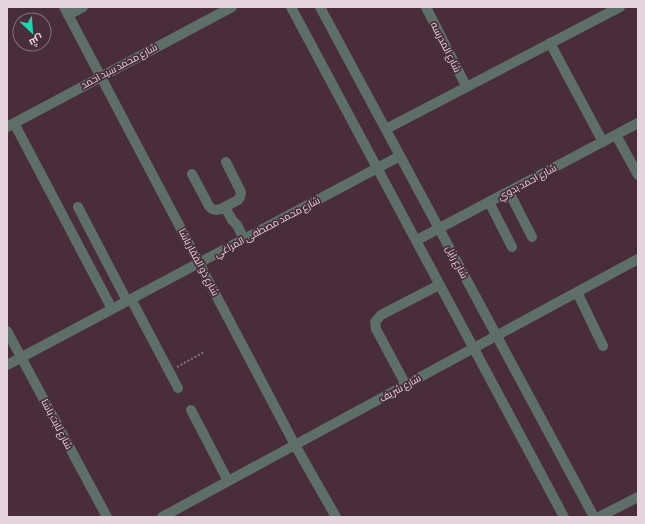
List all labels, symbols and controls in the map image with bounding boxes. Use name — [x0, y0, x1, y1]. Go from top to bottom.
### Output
north arrow — [12, 12, 52, 52]
street label: شارع المدرسه — [428, 20, 463, 74]
text: ش — [27, 32, 45, 49]
street label: شارع محمد سيد احمد — [79, 41, 160, 92]
street label: شارع احمد بدوي — [496, 162, 559, 204]
street label: شارع محمد مصطفى المراغي — [212, 194, 323, 261]
street label: شارع ذو الفقار باشا — [176, 227, 221, 298]
street label: شارع رايل — [443, 244, 470, 281]
street label: شارع شريف — [377, 372, 423, 405]
street label: شارع ثابت باشا — [38, 397, 75, 452]

